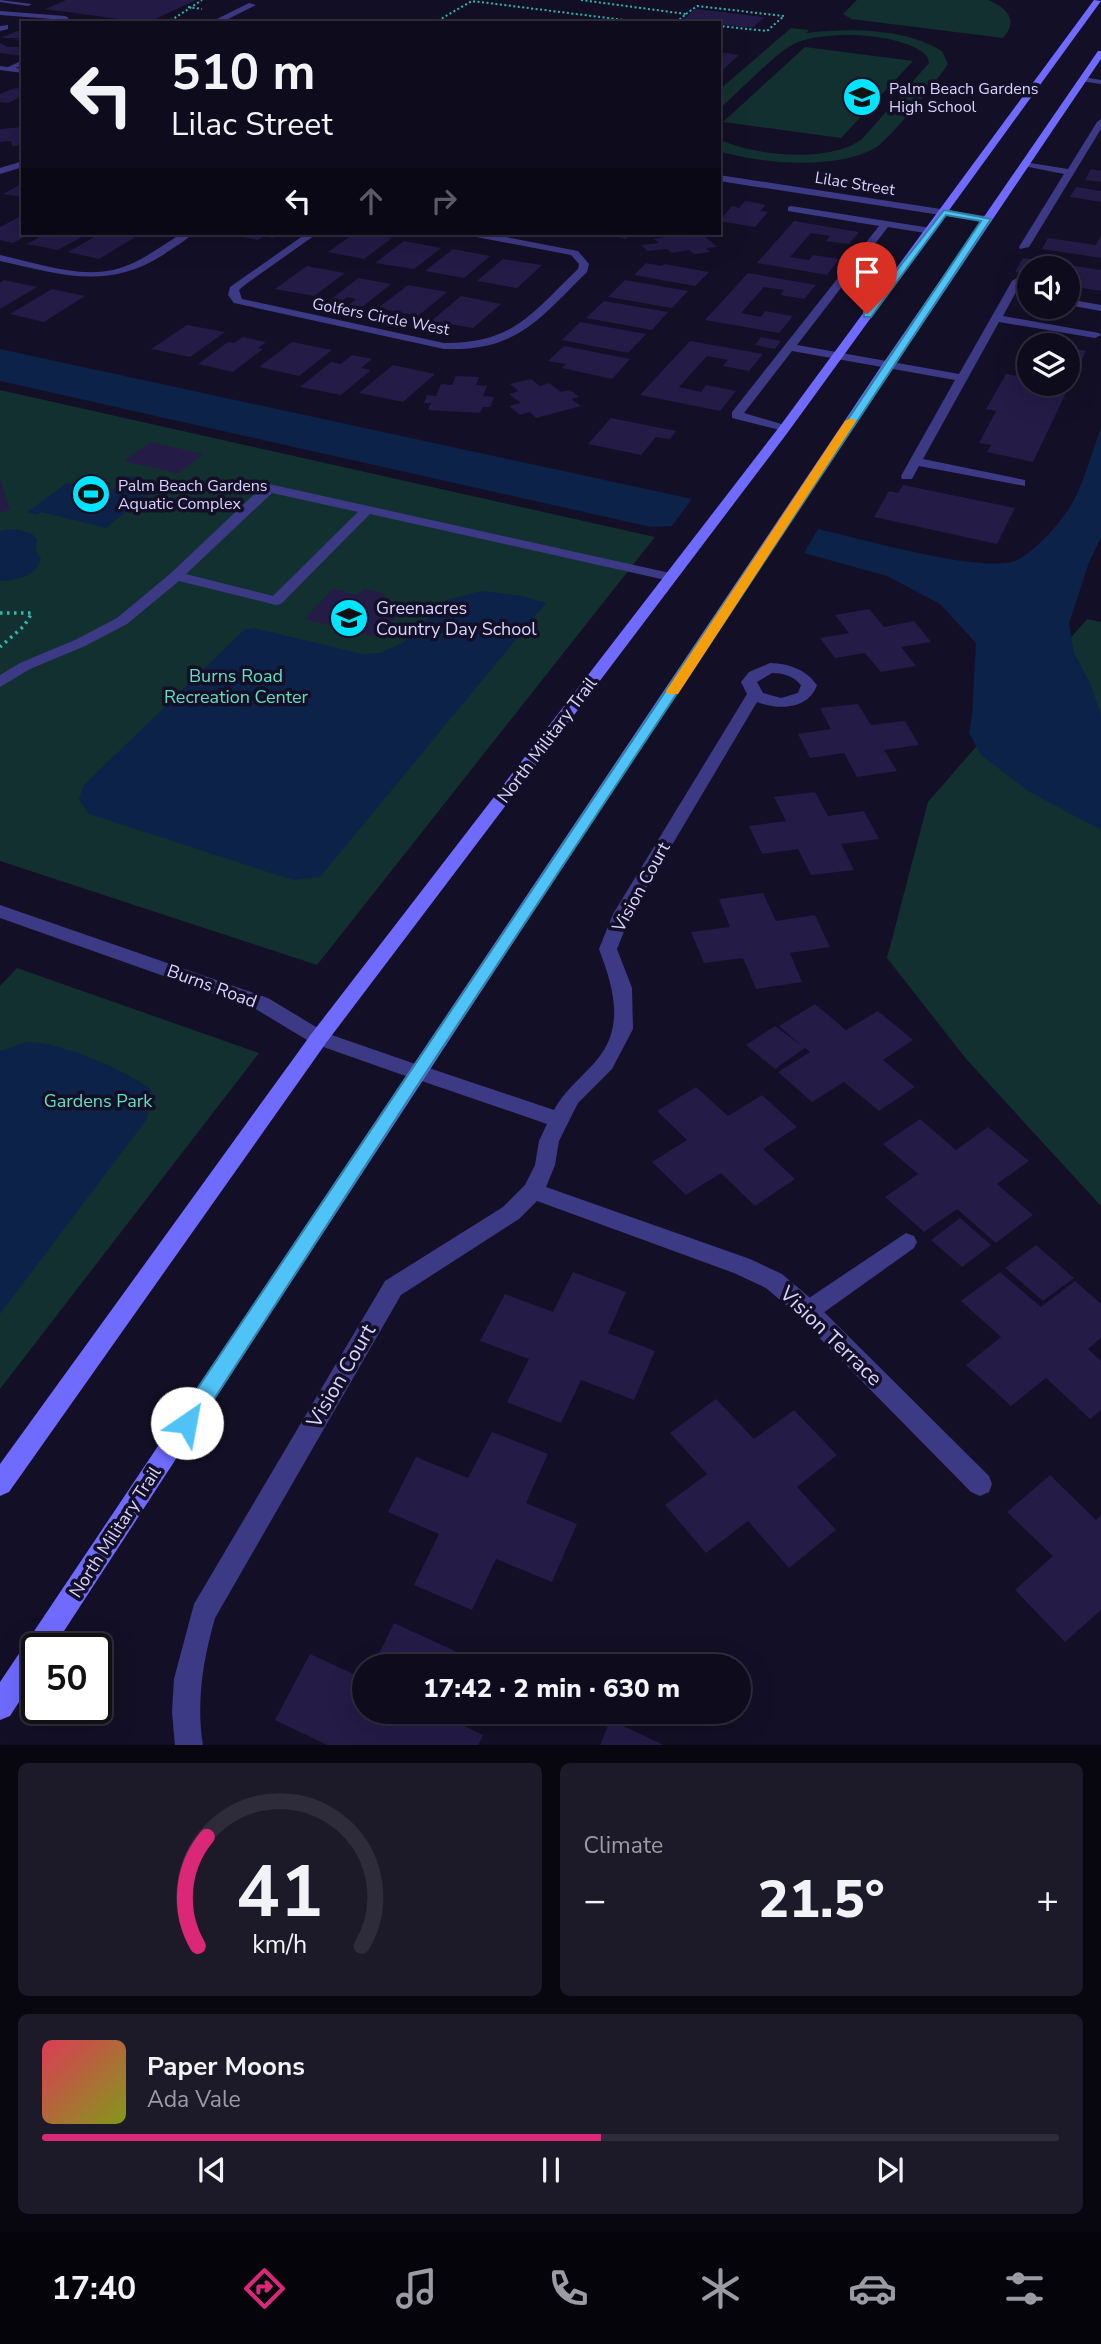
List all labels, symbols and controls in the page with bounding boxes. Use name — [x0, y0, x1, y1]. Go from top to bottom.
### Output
text: 510 m — [171, 39, 315, 106]
icon: left — [56, 49, 147, 140]
school or university icon: Palm Beach Gardens High School — [841, 76, 883, 118]
place label: Palm Beach Gardens High School — [889, 78, 1039, 118]
text: Lilac Street — [171, 103, 333, 146]
street label: Lilac Street — [813, 167, 897, 201]
icon: left — [279, 182, 317, 220]
icon: ahead — [352, 182, 390, 220]
icon: right — [425, 182, 463, 220]
pin — [837, 242, 897, 314]
icon: arrive — [848, 253, 886, 291]
map controls — [1017, 256, 1080, 396]
button: sound — [1017, 256, 1080, 319]
street label: Golfers Circle West — [310, 293, 452, 341]
button: layers — [1017, 333, 1080, 396]
sports icon: Palm Beach Gardens Aquatic Complex — [70, 473, 112, 515]
place label: Palm Beach Gardens Aquatic Complex — [118, 475, 268, 515]
place label: Greenacres Country Day School — [376, 596, 537, 641]
school or university icon: Greenacres Country Day School — [328, 597, 370, 639]
park label: Burns Road Recreation Center — [164, 664, 309, 709]
street label: North Military Trail — [492, 672, 603, 808]
street label: Vision Court — [606, 837, 676, 937]
street label: Burns Road — [164, 959, 260, 1013]
park label: Gardens Park — [44, 1089, 153, 1113]
street label: Vision Terrace — [773, 1279, 888, 1392]
street label: Vision Court — [299, 1318, 382, 1434]
position arrow — [150, 1386, 224, 1460]
street label: North Military Trail — [64, 1461, 167, 1602]
speed limit sign: 50 — [21, 1633, 112, 1724]
text: 17:42 · 2 min · 630 m — [423, 1671, 680, 1706]
text: Climate — [584, 1830, 663, 1861]
text: 41 — [236, 1842, 323, 1942]
text: 21.5° — [758, 1864, 885, 1935]
text: − — [584, 1875, 606, 1926]
text: + — [1036, 1875, 1059, 1926]
text: km/h — [252, 1927, 307, 1961]
text: Paper Moons — [147, 2049, 305, 2084]
text: Ada Vale — [147, 2084, 241, 2115]
icon: previous — [193, 2151, 231, 2189]
icon: pause — [532, 2151, 570, 2189]
icon: next — [871, 2151, 909, 2189]
icon: directions — [240, 2264, 289, 2313]
icon: music — [392, 2264, 441, 2313]
icon: phone — [544, 2264, 593, 2313]
icon: climate — [696, 2264, 745, 2313]
icon: car — [848, 2264, 897, 2313]
icon: filters — [1000, 2264, 1049, 2313]
text: 17:40 — [52, 2267, 136, 2310]

